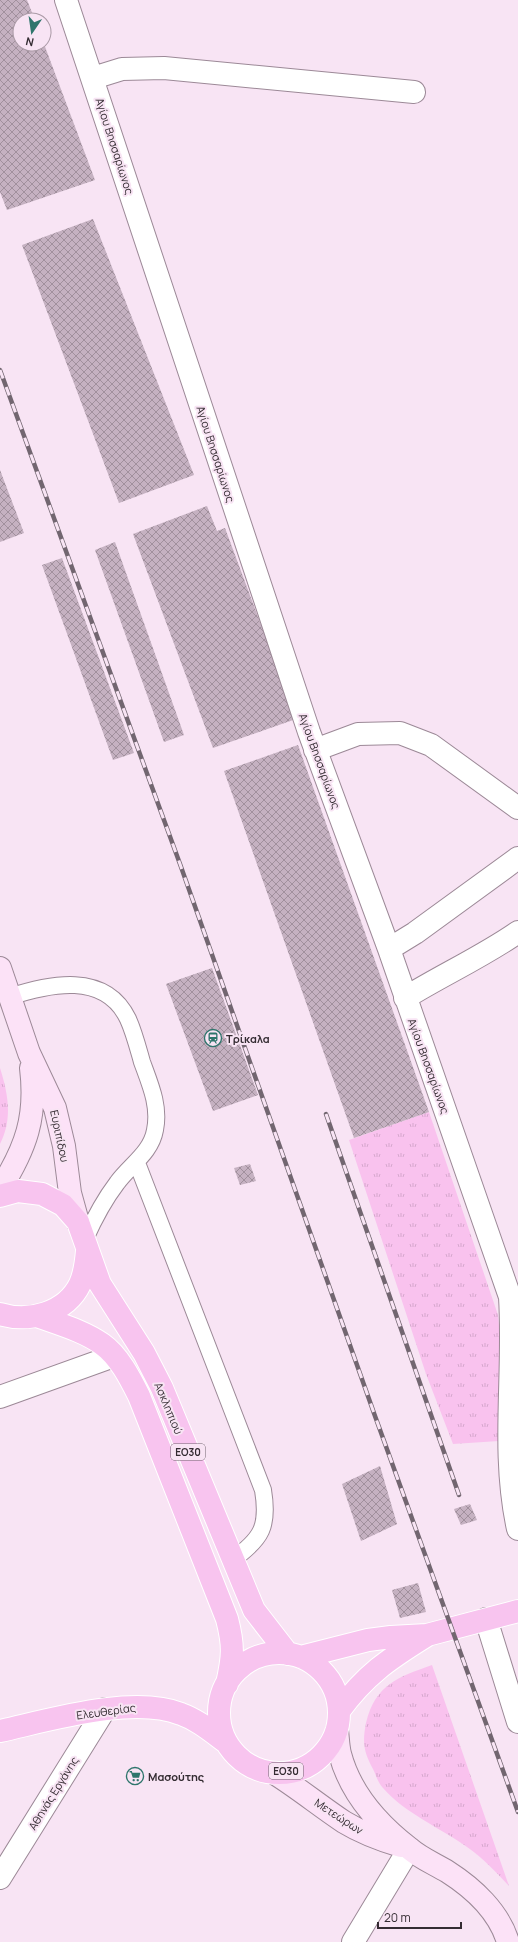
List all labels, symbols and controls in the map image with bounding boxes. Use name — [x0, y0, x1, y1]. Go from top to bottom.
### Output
north arrow — [12, 12, 52, 52]
text: N — [24, 34, 35, 50]
street label: Αγίου Βησσαρίωνος — [92, 96, 138, 196]
street label: Αγίου Βησσαρίωνος — [193, 404, 239, 504]
street label: Αγίου Βησσαρίωνος — [296, 711, 344, 811]
street label: Αγίου Βησσαρίωνος — [405, 1016, 453, 1116]
station icon: Τρίκαλα — [203, 1028, 223, 1048]
place label: Τρίκαλα — [226, 1031, 270, 1046]
street label: Ευριπίδου — [47, 1109, 73, 1163]
street label: Ασκληπιού — [151, 1380, 187, 1436]
road number: ΕΟ30 — [171, 1444, 205, 1460]
street label: Ελευθερίας — [75, 1699, 137, 1723]
street label: Αθηνάς Εργάνης — [24, 1754, 82, 1832]
road number: ΕΟ30 — [269, 1763, 303, 1779]
supermarket icon: Μασούτης — [125, 1766, 145, 1786]
place label: Μασούτης — [148, 1769, 204, 1784]
street label: Μετεώρων — [312, 1795, 366, 1837]
scale bar — [378, 1904, 461, 1930]
text: 20 m — [384, 1909, 411, 1926]

